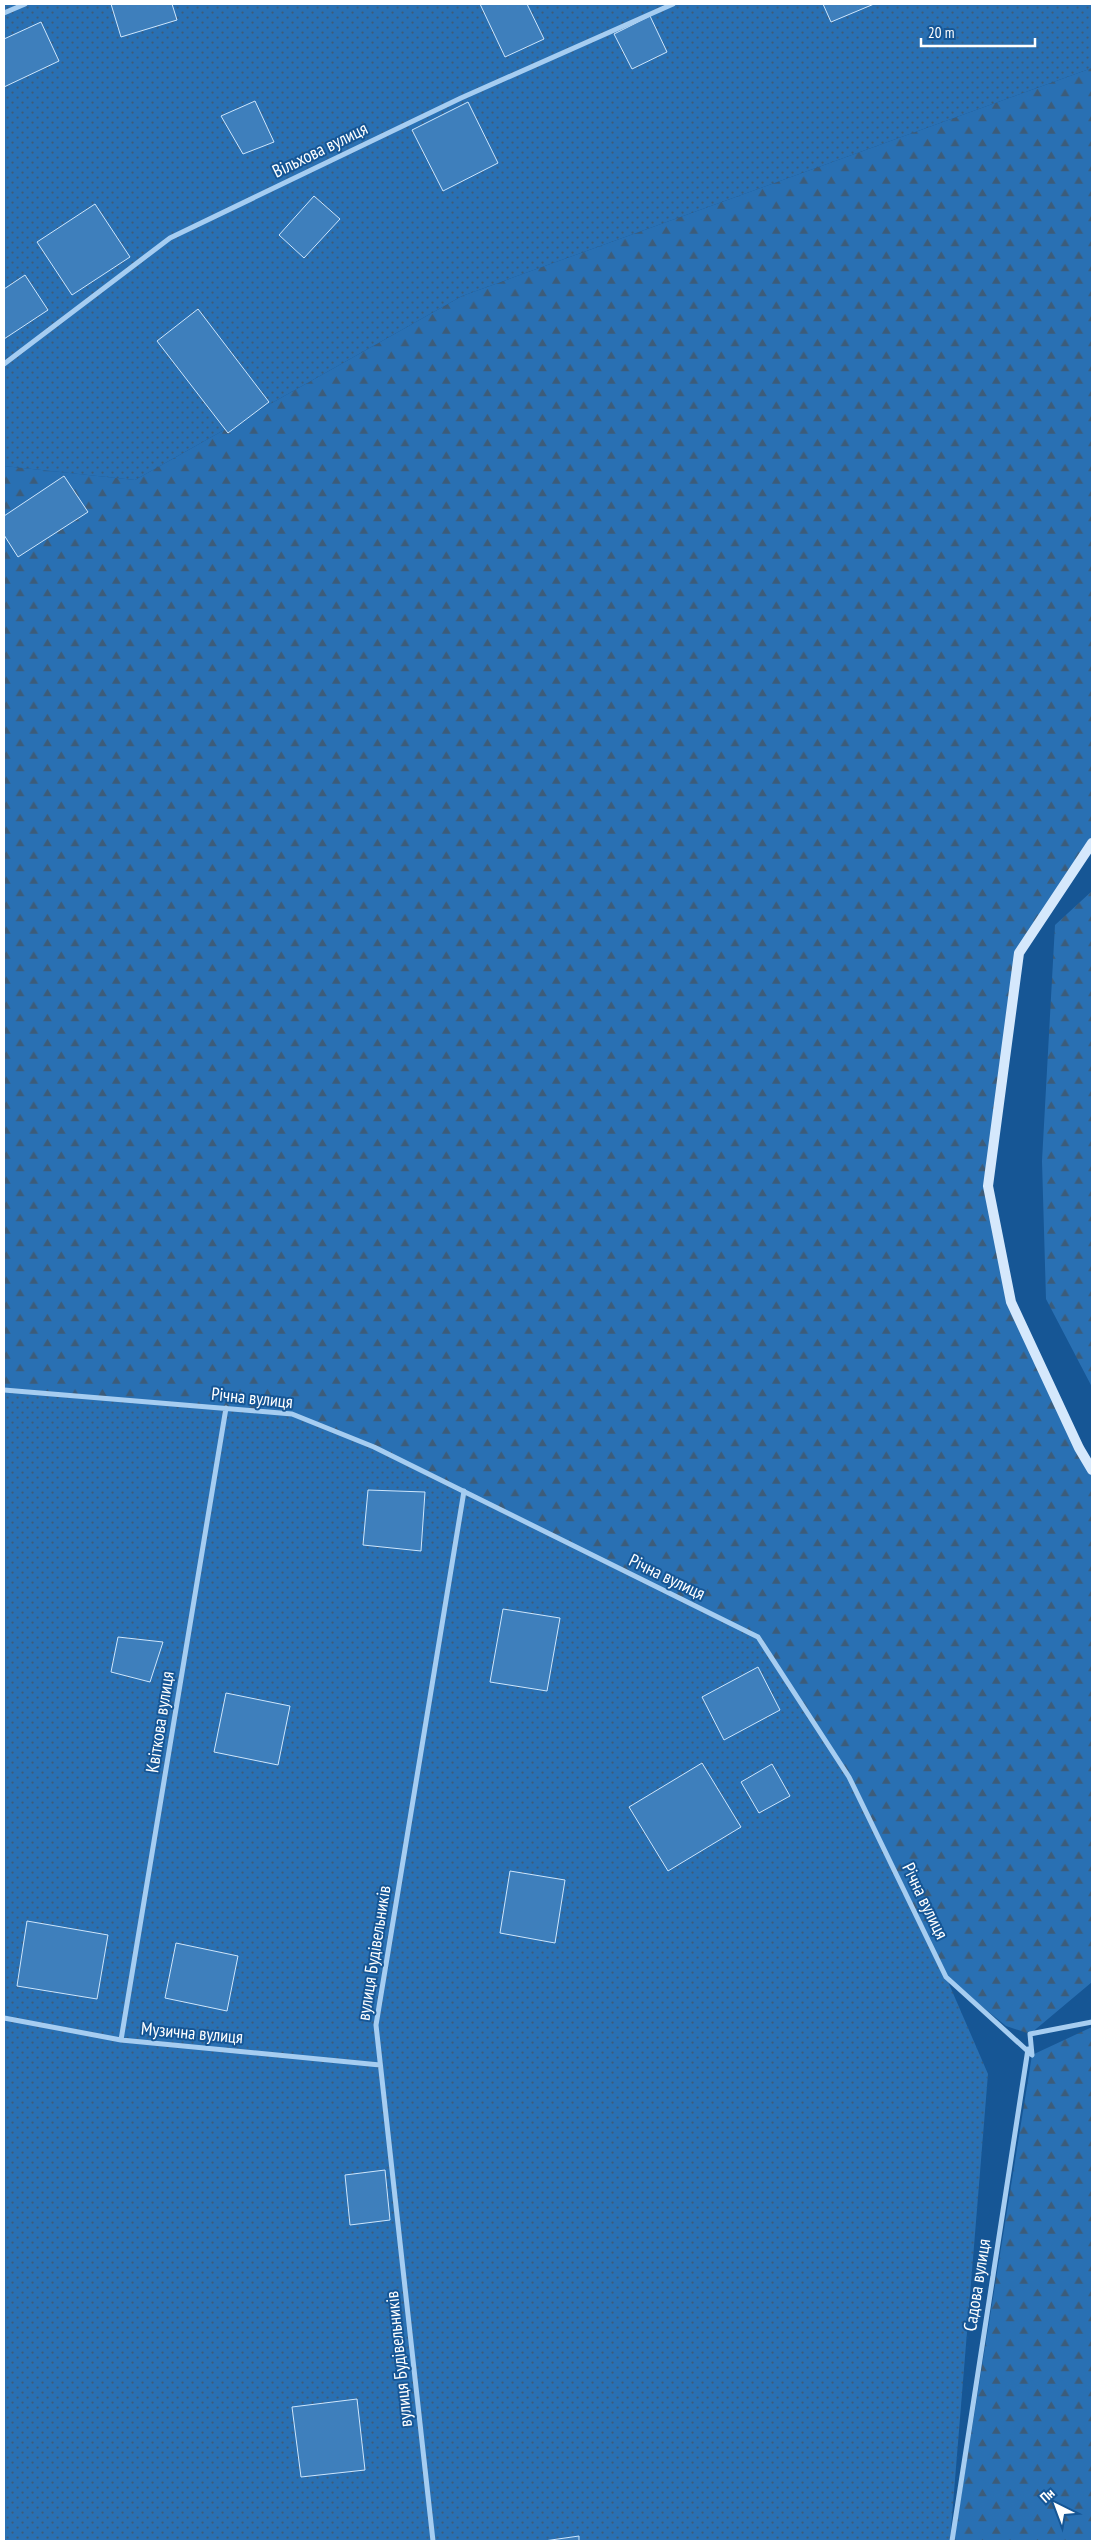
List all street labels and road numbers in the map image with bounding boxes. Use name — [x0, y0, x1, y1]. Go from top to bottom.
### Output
street label: Вільхова вулиця — [268, 117, 371, 183]
street label: Річна вулиця — [210, 1382, 294, 1413]
street label: Річна вулиця — [625, 1548, 709, 1605]
street label: Квіткова вулиця — [140, 1669, 179, 1774]
street label: Річна вулиця — [897, 1859, 954, 1943]
street label: вулиця Будівельників — [351, 1884, 396, 2022]
street label: Музична вулиця — [140, 2017, 244, 2048]
street label: Садова вулиця — [958, 2237, 995, 2333]
street label: вулиця Будівельників — [380, 2290, 417, 2428]

